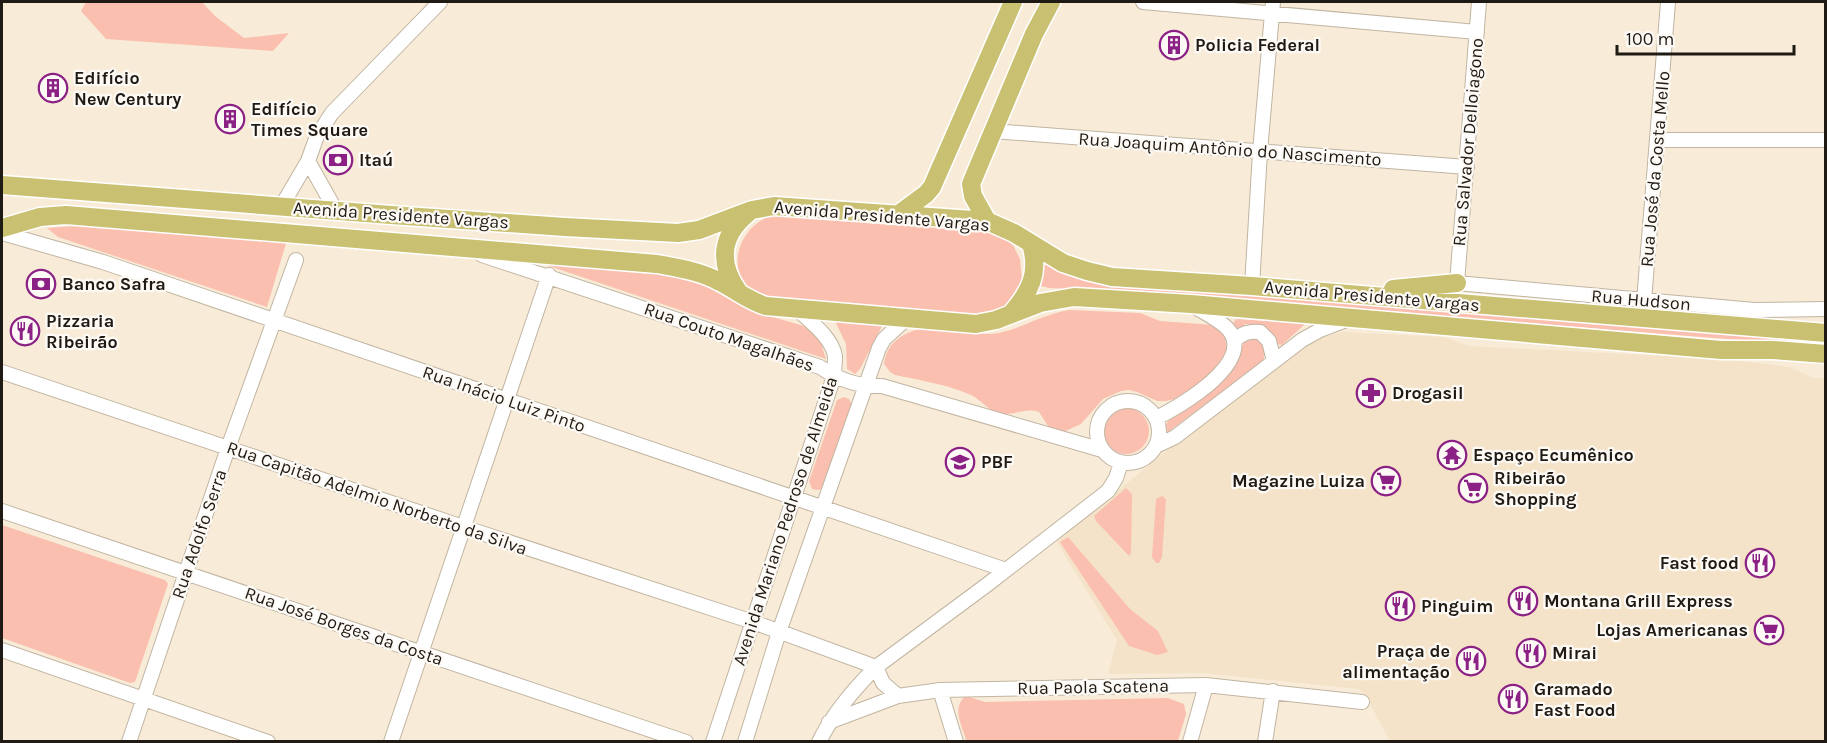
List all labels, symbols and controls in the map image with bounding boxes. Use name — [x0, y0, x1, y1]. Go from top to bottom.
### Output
scale bar — [1617, 18, 1794, 56]
text: 100 m — [1626, 28, 1674, 50]
building icon: Policia Federal — [1158, 29, 1190, 61]
place label: Policia Federal — [1195, 34, 1320, 56]
street label: Rua Salvador Delloiagono — [1448, 37, 1488, 247]
place label: Edifício New Century — [74, 67, 181, 110]
street label: Rua José da Costa Mello — [1635, 70, 1675, 268]
building icon: Edifício New Century — [37, 72, 69, 104]
place label: Edifício Times Square — [251, 98, 368, 141]
building icon: Edifício Times Square — [214, 103, 246, 135]
street label: Rua Joaquim Antônio do Nascimento — [1078, 127, 1382, 171]
bank icon: Itaú — [322, 144, 354, 176]
place label: Itaú — [359, 149, 393, 171]
street label: Avenida Presidente Vargas — [292, 196, 510, 234]
street label: Avenida Presidente Vargas — [773, 196, 991, 236]
bank icon: Banco Safra — [25, 268, 57, 300]
place label: Banco Safra — [62, 273, 166, 295]
street label: Avenida Presidente Vargas — [1263, 276, 1481, 316]
street label: Rua Hudson — [1590, 285, 1692, 315]
street label: Rua Couto Magalhães — [641, 298, 817, 376]
place label: Pizzaria Ribeirão — [46, 310, 118, 353]
restaurant icon: Pizzaria Ribeirão — [9, 315, 41, 347]
street label: Rua Inácio Luiz Pinto — [420, 361, 588, 437]
street label: Avenida Mariano Pedroso de Almeida — [728, 374, 842, 668]
pharmacy icon: Drogasil — [1355, 377, 1387, 409]
place label: Drogasil — [1392, 382, 1464, 404]
street label: Rua Capitão Adelmio Norberto da Silva — [224, 436, 530, 560]
temple icon: Espaço Ecumênico — [1436, 439, 1468, 471]
place label: Espaço Ecumênico — [1473, 444, 1634, 466]
school or university icon: PBF — [944, 446, 976, 478]
place label: PBF — [981, 451, 1013, 473]
supermarket icon: Magazine Luiza — [1370, 465, 1402, 497]
street label: Rua Adolfo Serra — [167, 466, 231, 602]
place label: Ribeirão Shopping — [1494, 467, 1577, 510]
place label: Magazine Luiza — [1232, 470, 1365, 492]
supermarket icon: Ribeirão Shopping — [1457, 472, 1489, 504]
restaurant icon: Fast food — [1744, 547, 1776, 579]
place label: Fast food — [1660, 552, 1739, 574]
street label: Rua José Borges da Costa — [242, 582, 446, 670]
restaurant icon: Montana Grill Express — [1507, 585, 1539, 617]
restaurant icon: Pinguim — [1384, 590, 1416, 622]
place label: Montana Grill Express — [1544, 590, 1733, 612]
place label: Pinguim — [1421, 595, 1493, 617]
supermarket icon: Lojas Americanas — [1753, 614, 1785, 646]
place label: Lojas Americanas — [1596, 619, 1748, 641]
restaurant icon: Mirai — [1515, 637, 1547, 669]
place label: Praça de alimentação — [1342, 640, 1450, 683]
place label: Mirai — [1552, 642, 1597, 664]
restaurant icon: Praça de alimentação — [1455, 645, 1487, 677]
street label: Rua Paola Scatena — [1017, 675, 1169, 699]
place label: Gramado Fast Food — [1534, 678, 1616, 721]
restaurant icon: Gramado Fast Food — [1497, 683, 1529, 715]

